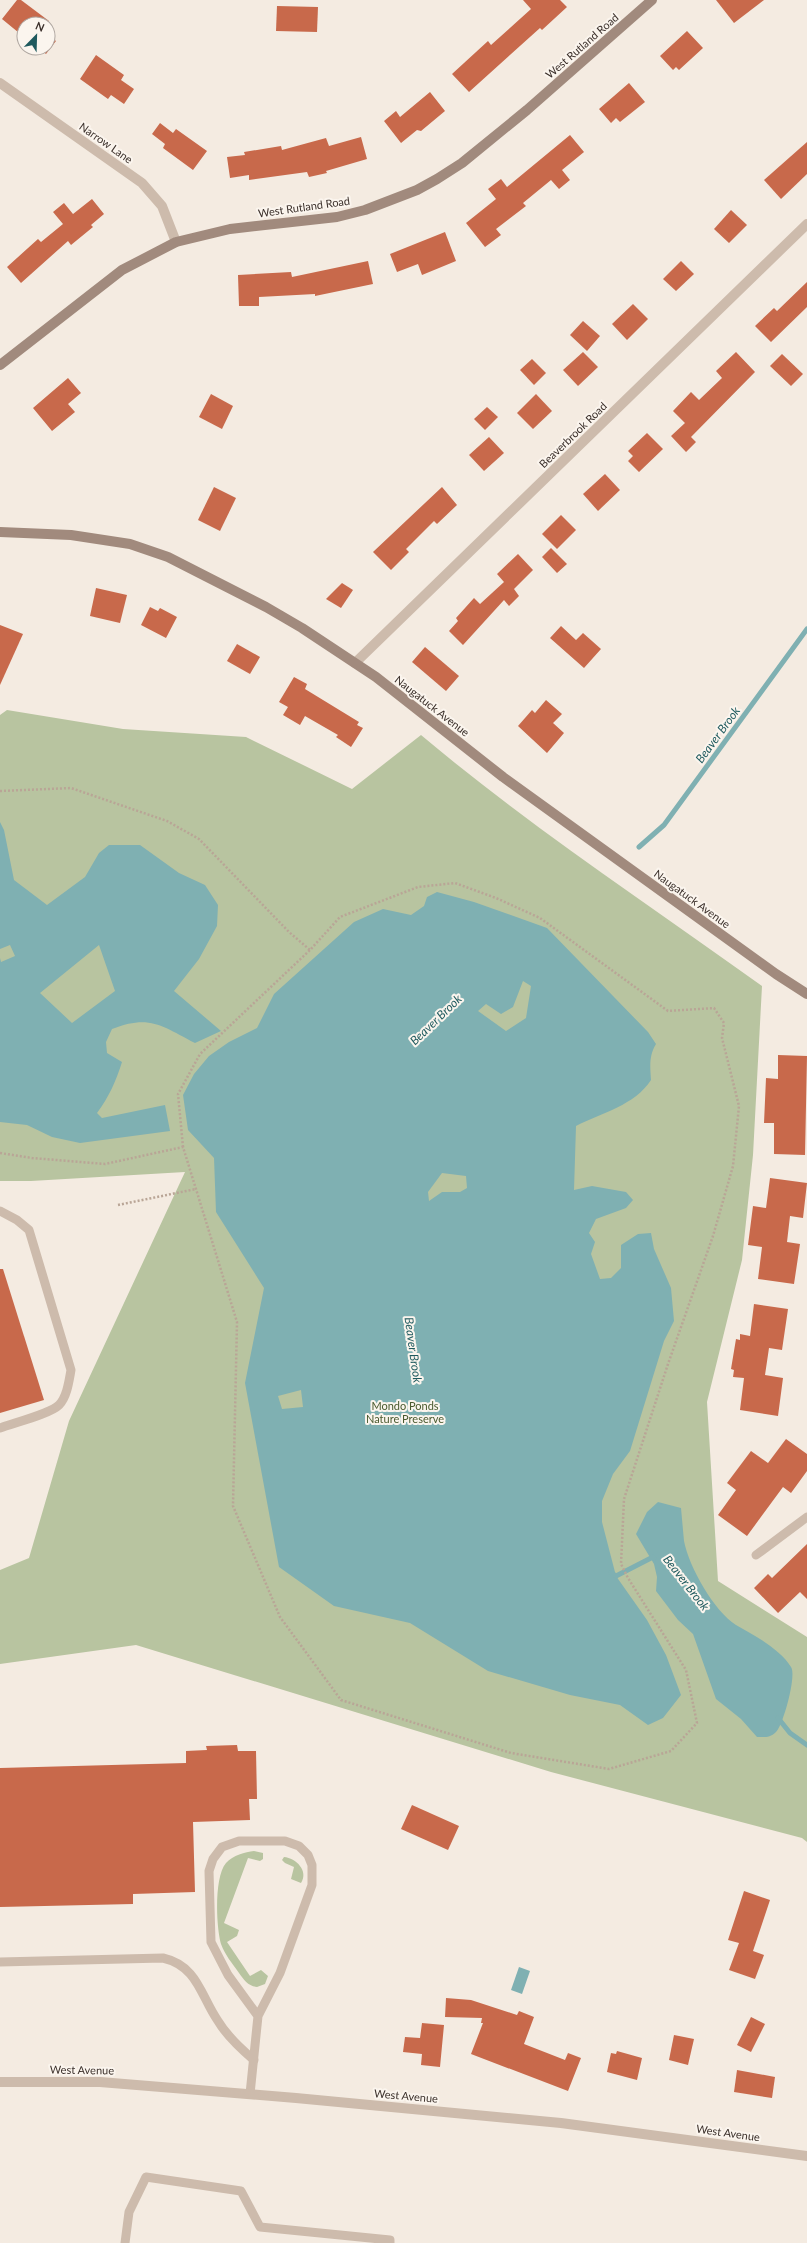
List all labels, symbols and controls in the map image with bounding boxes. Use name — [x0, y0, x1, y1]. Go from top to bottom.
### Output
street label: West Rutland Road — [543, 10, 621, 81]
north arrow — [16, 16, 56, 56]
text: N — [34, 19, 47, 34]
street label: Narrow Lane — [77, 120, 136, 166]
street label: West Rutland Road — [257, 194, 351, 219]
street label: Beaverbrook Road — [536, 399, 609, 470]
street label: Naugatuck Avenue — [393, 673, 472, 739]
water label: Beaver Brook — [692, 703, 743, 766]
street label: Naugatuck Avenue — [652, 867, 733, 931]
water label: Beaver Brook — [407, 991, 465, 1048]
water label: Beaver Brook — [401, 1316, 426, 1384]
park label: Mondo Ponds Nature Preserve — [366, 1399, 444, 1425]
water label: Beaver Brook — [660, 1552, 713, 1614]
street label: West Avenue — [50, 2062, 114, 2077]
street label: West Avenue — [374, 2086, 439, 2105]
street label: West Avenue — [695, 2122, 761, 2143]

